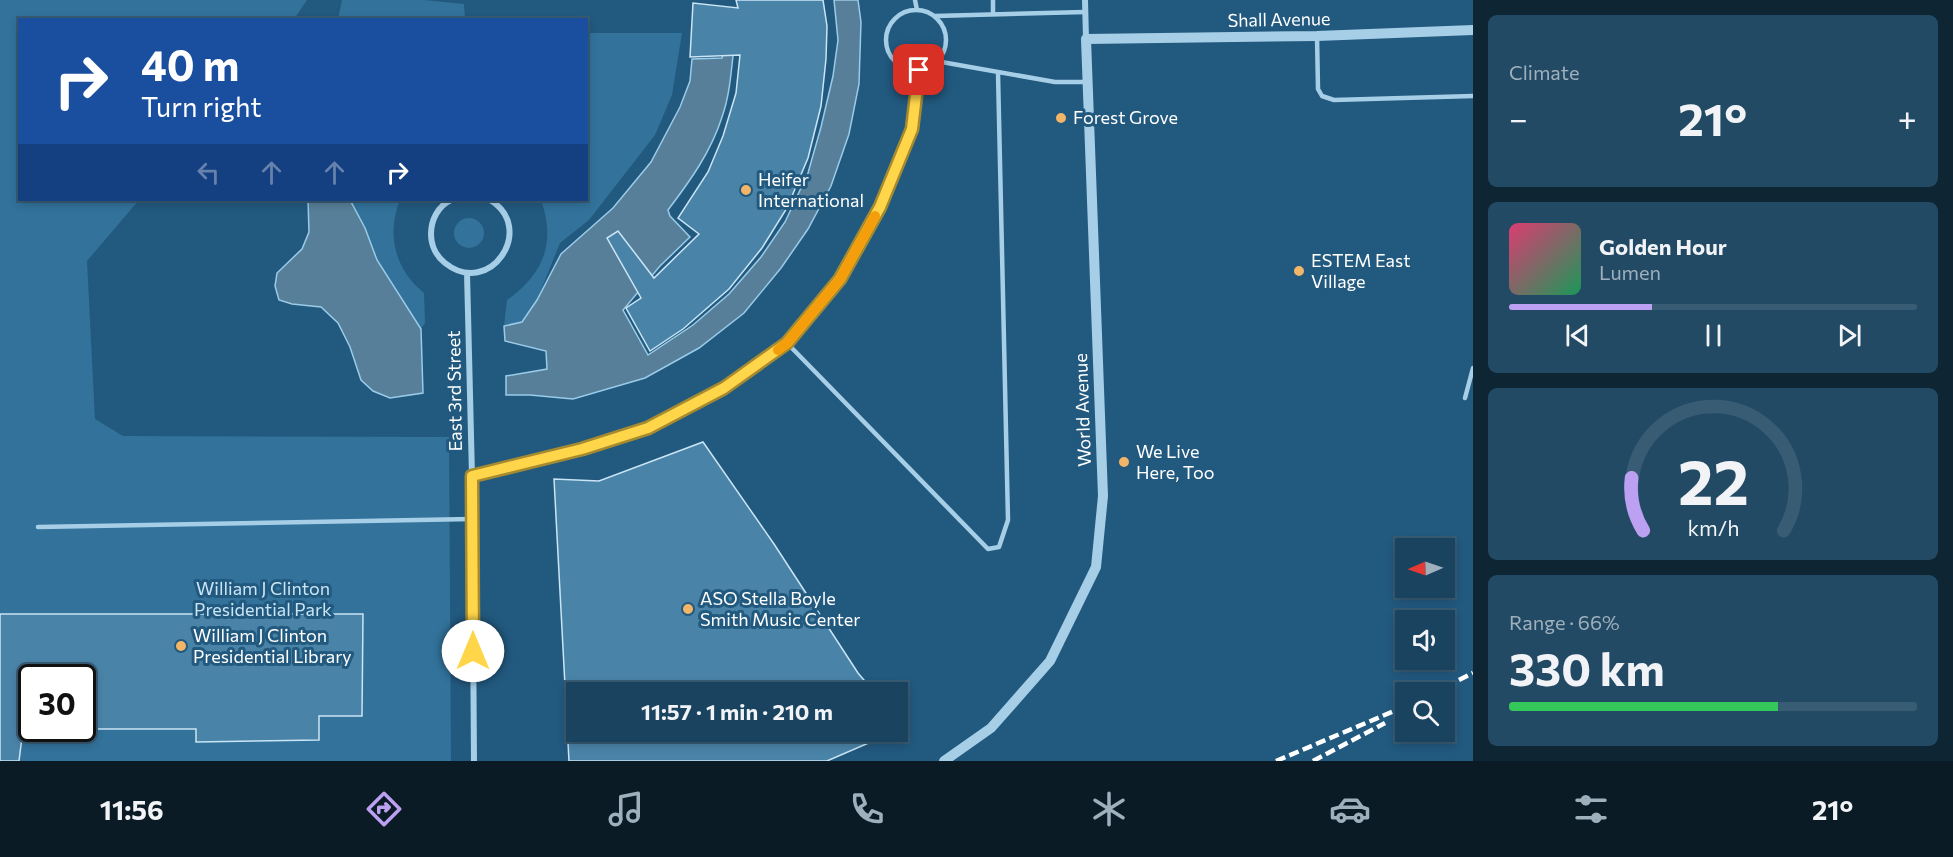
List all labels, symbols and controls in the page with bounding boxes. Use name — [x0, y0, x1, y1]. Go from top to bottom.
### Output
street label: Shall Avenue — [1227, 7, 1331, 31]
text: 40 m — [141, 38, 239, 90]
icon: right — [42, 42, 120, 120]
pin — [893, 44, 944, 95]
icon: arrive — [902, 53, 935, 86]
text: Climate — [1509, 60, 1579, 84]
text: Turn right — [141, 90, 261, 123]
text: 21° — [1678, 90, 1747, 145]
text: − — [1509, 97, 1528, 138]
text: + — [1898, 97, 1917, 138]
place label: Forest Grove — [1073, 106, 1178, 128]
marker: Forest Grove — [1054, 111, 1068, 125]
icon: left — [192, 156, 225, 189]
icon: ahead — [255, 156, 288, 189]
icon: ahead — [318, 156, 351, 189]
icon: right — [381, 156, 414, 189]
place label: Heifer International — [758, 168, 864, 211]
marker: Heifer International — [739, 183, 753, 197]
text: Golden Hour — [1599, 233, 1727, 260]
place label: ESTEM East Village — [1311, 249, 1411, 292]
text: Lumen — [1599, 260, 1661, 284]
marker: ESTEM East Village — [1292, 264, 1306, 278]
icon: previous — [1561, 319, 1594, 352]
icon: pause — [1697, 319, 1730, 352]
icon: next — [1833, 319, 1866, 352]
street label: East 3rd Street — [442, 330, 466, 452]
street label: World Avenue — [1069, 353, 1095, 467]
place label: We Live Here, Too — [1136, 440, 1214, 483]
text: 22 — [1677, 442, 1749, 518]
marker: We Live Here, Too — [1117, 455, 1131, 469]
text: km/h — [1687, 514, 1739, 540]
north arrow — [1395, 538, 1455, 598]
map controls — [1395, 538, 1455, 742]
park label: William J Clinton Presidential Park — [194, 577, 332, 620]
place label: ASO Stella Boyle Smith Music Center — [700, 587, 861, 630]
marker: ASO Stella Boyle Smith Music Center — [681, 602, 695, 616]
button: sound — [1395, 610, 1455, 670]
text: Range · 66% — [1509, 610, 1620, 634]
position arrow — [441, 619, 505, 683]
place label: William J Clinton Presidential Library — [193, 624, 352, 667]
marker: William J Clinton Presidential Library — [174, 639, 188, 653]
text: 330 km — [1509, 640, 1665, 695]
speed limit sign: 30 — [18, 664, 96, 742]
button: search — [1395, 682, 1455, 742]
text: 11:57 · 1 min · 210 m — [641, 698, 833, 725]
icon: directions — [363, 788, 405, 830]
icon: music — [605, 788, 647, 830]
icon: phone — [846, 788, 888, 830]
icon: climate — [1088, 788, 1130, 830]
icon: car — [1329, 788, 1371, 830]
icon: filters — [1570, 788, 1612, 830]
text: 11:56 — [100, 793, 164, 826]
text: 21° — [1812, 793, 1853, 826]

